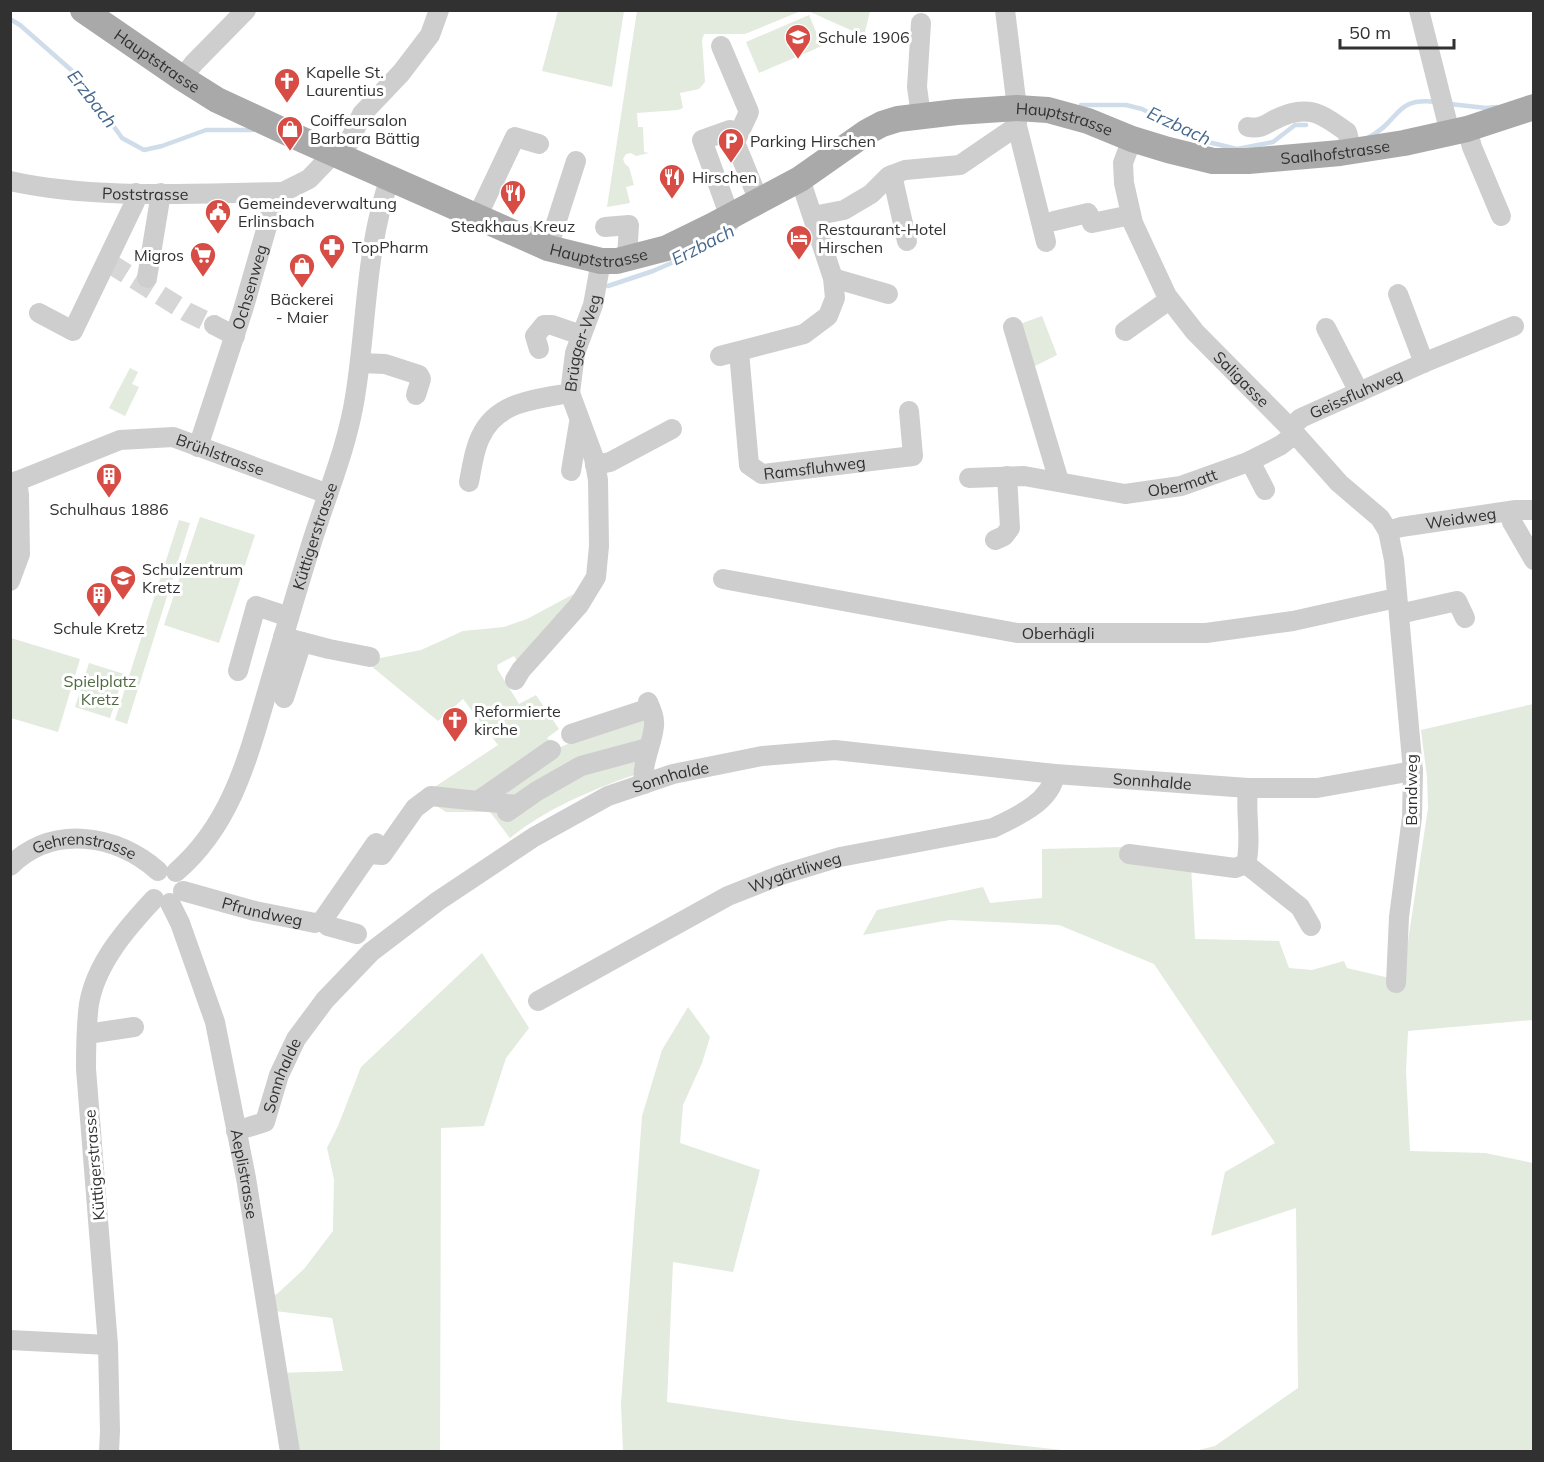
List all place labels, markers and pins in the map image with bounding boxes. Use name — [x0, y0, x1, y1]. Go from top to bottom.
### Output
school or university icon: Schule 1906 — [783, 22, 813, 60]
place label: Schule 1906 — [818, 27, 910, 47]
place label: Kapelle St. Laurentius — [306, 62, 384, 100]
church icon: Kapelle St. Laurentius — [272, 66, 302, 104]
place label: Coiffeursalon Barbara Bättig — [310, 110, 420, 148]
shop icon: Coiffeursalon Barbara Bättig — [275, 114, 305, 152]
parking icon: Parking Hirschen — [716, 126, 746, 164]
place label: Parking Hirschen — [750, 131, 876, 151]
restaurant icon: Hirschen — [657, 162, 687, 200]
place label: Hirschen — [692, 167, 757, 187]
restaurant icon: Steakhaus Kreuz — [498, 178, 528, 216]
place label: Gemeindeverwaltung Erlinsbach — [238, 193, 397, 231]
public building icon: Gemeindeverwaltung Erlinsbach — [203, 197, 233, 235]
place label: Steakhaus Kreuz — [451, 216, 575, 236]
place label: Restaurant-Hotel Hirschen — [818, 219, 946, 257]
hotel icon: Restaurant-Hotel Hirschen — [784, 223, 814, 261]
pharmacy icon: TopPharm — [317, 232, 347, 270]
place label: TopPharm — [352, 237, 428, 257]
supermarket icon: Migros — [188, 240, 218, 278]
place label: Migros — [134, 245, 184, 265]
shop icon: Bäckerei - Maier — [287, 251, 317, 289]
place label: Bäckerei - Maier — [270, 289, 334, 327]
building icon: Schulhaus 1886 — [94, 461, 124, 499]
place label: Schulhaus 1886 — [49, 499, 169, 519]
place label: Schulzentrum Kretz — [142, 559, 243, 597]
school or university icon: Schulzentrum Kretz — [108, 563, 138, 601]
building icon: Schule Kretz — [84, 580, 114, 618]
place label: Schule Kretz — [53, 618, 145, 638]
place label: Reformierte kirche — [474, 701, 561, 739]
church icon: Reformierte kirche — [440, 705, 470, 743]

